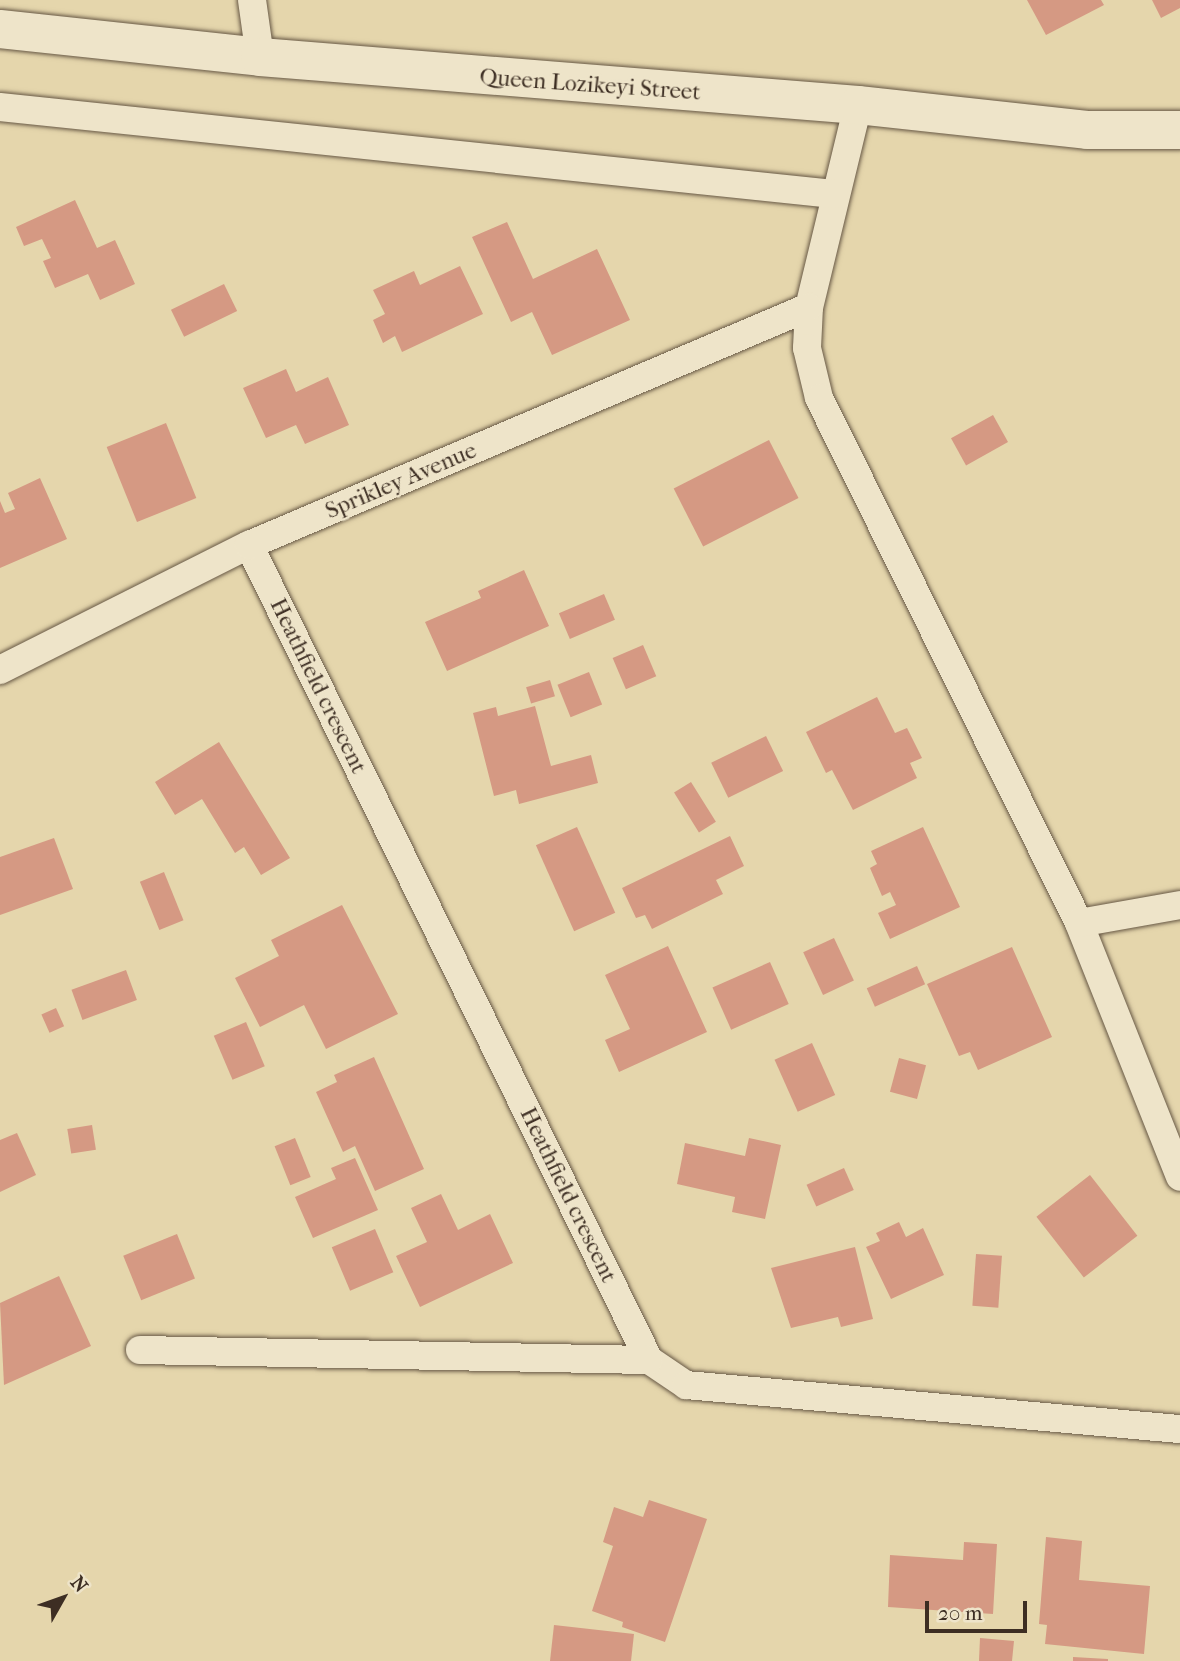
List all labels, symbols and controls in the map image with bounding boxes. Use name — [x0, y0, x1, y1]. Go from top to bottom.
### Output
street label: Queen Lozikeyi Street — [479, 64, 701, 106]
street label: Sprikley Avenue — [321, 437, 481, 525]
street label: Heathfield crescent — [264, 594, 372, 778]
street label: Heathfield crescent — [514, 1103, 622, 1287]
north arrow — [28, 1563, 98, 1633]
text: N — [66, 1572, 92, 1597]
scale bar — [928, 1588, 1030, 1632]
text: 20 m — [938, 1601, 982, 1625]

